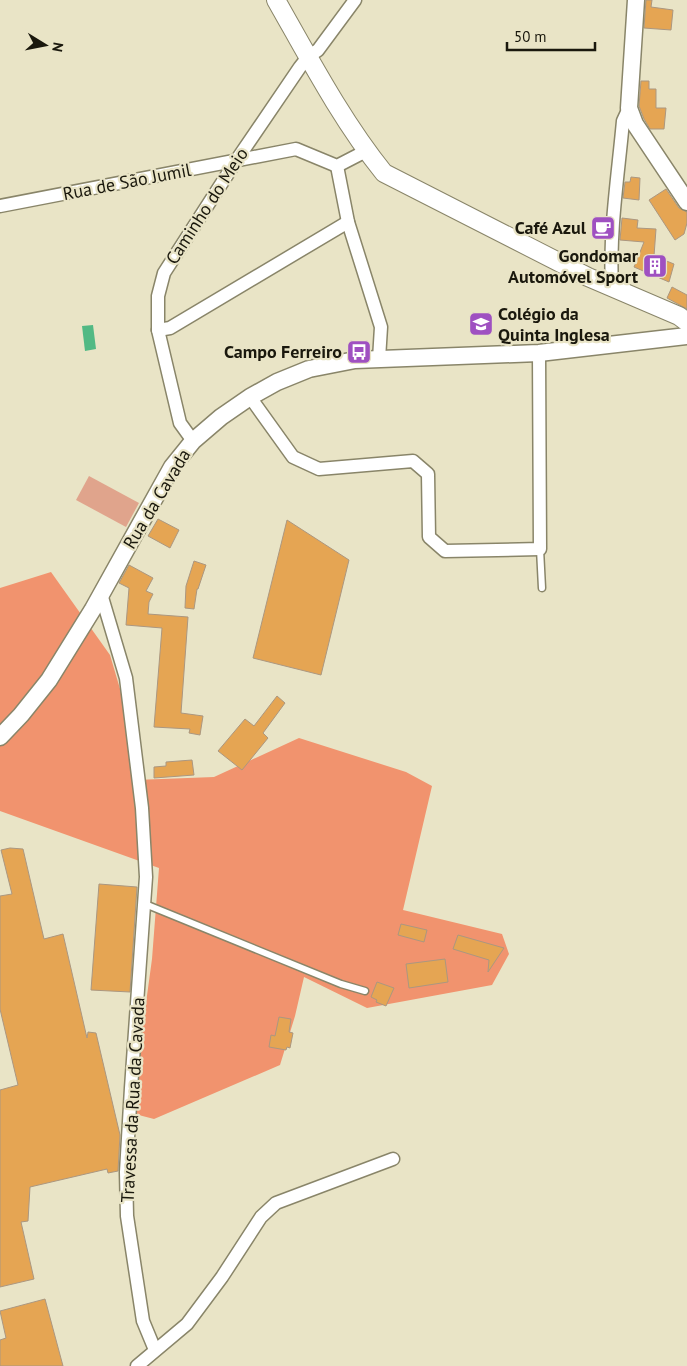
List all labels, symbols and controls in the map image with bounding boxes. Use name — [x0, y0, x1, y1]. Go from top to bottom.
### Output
north arrow — [20, 20, 70, 70]
scale bar — [507, 20, 594, 52]
text: 50 m — [514, 27, 547, 46]
text: N — [48, 41, 67, 53]
street label: Caminho do Meio — [160, 143, 253, 268]
street label: Rua de São Jumil — [61, 158, 194, 205]
cafe icon: Café Azul — [590, 215, 616, 241]
place label: Café Azul — [515, 216, 587, 239]
place label: Gondomar Automóvel Sport — [508, 244, 639, 288]
building icon: Gondomar Automóvel Sport — [642, 253, 668, 279]
place label: Colégio da Quinta Inglesa — [498, 302, 610, 346]
school or university icon: Colégio da Quinta Inglesa — [468, 311, 494, 337]
bus stop icon: Campo Ferreiro — [346, 339, 372, 365]
place label: Campo Ferreiro — [224, 340, 342, 363]
street label: Rua da Cavada — [118, 445, 195, 553]
street label: Travessa da Rua da Cavada — [116, 997, 149, 1203]

